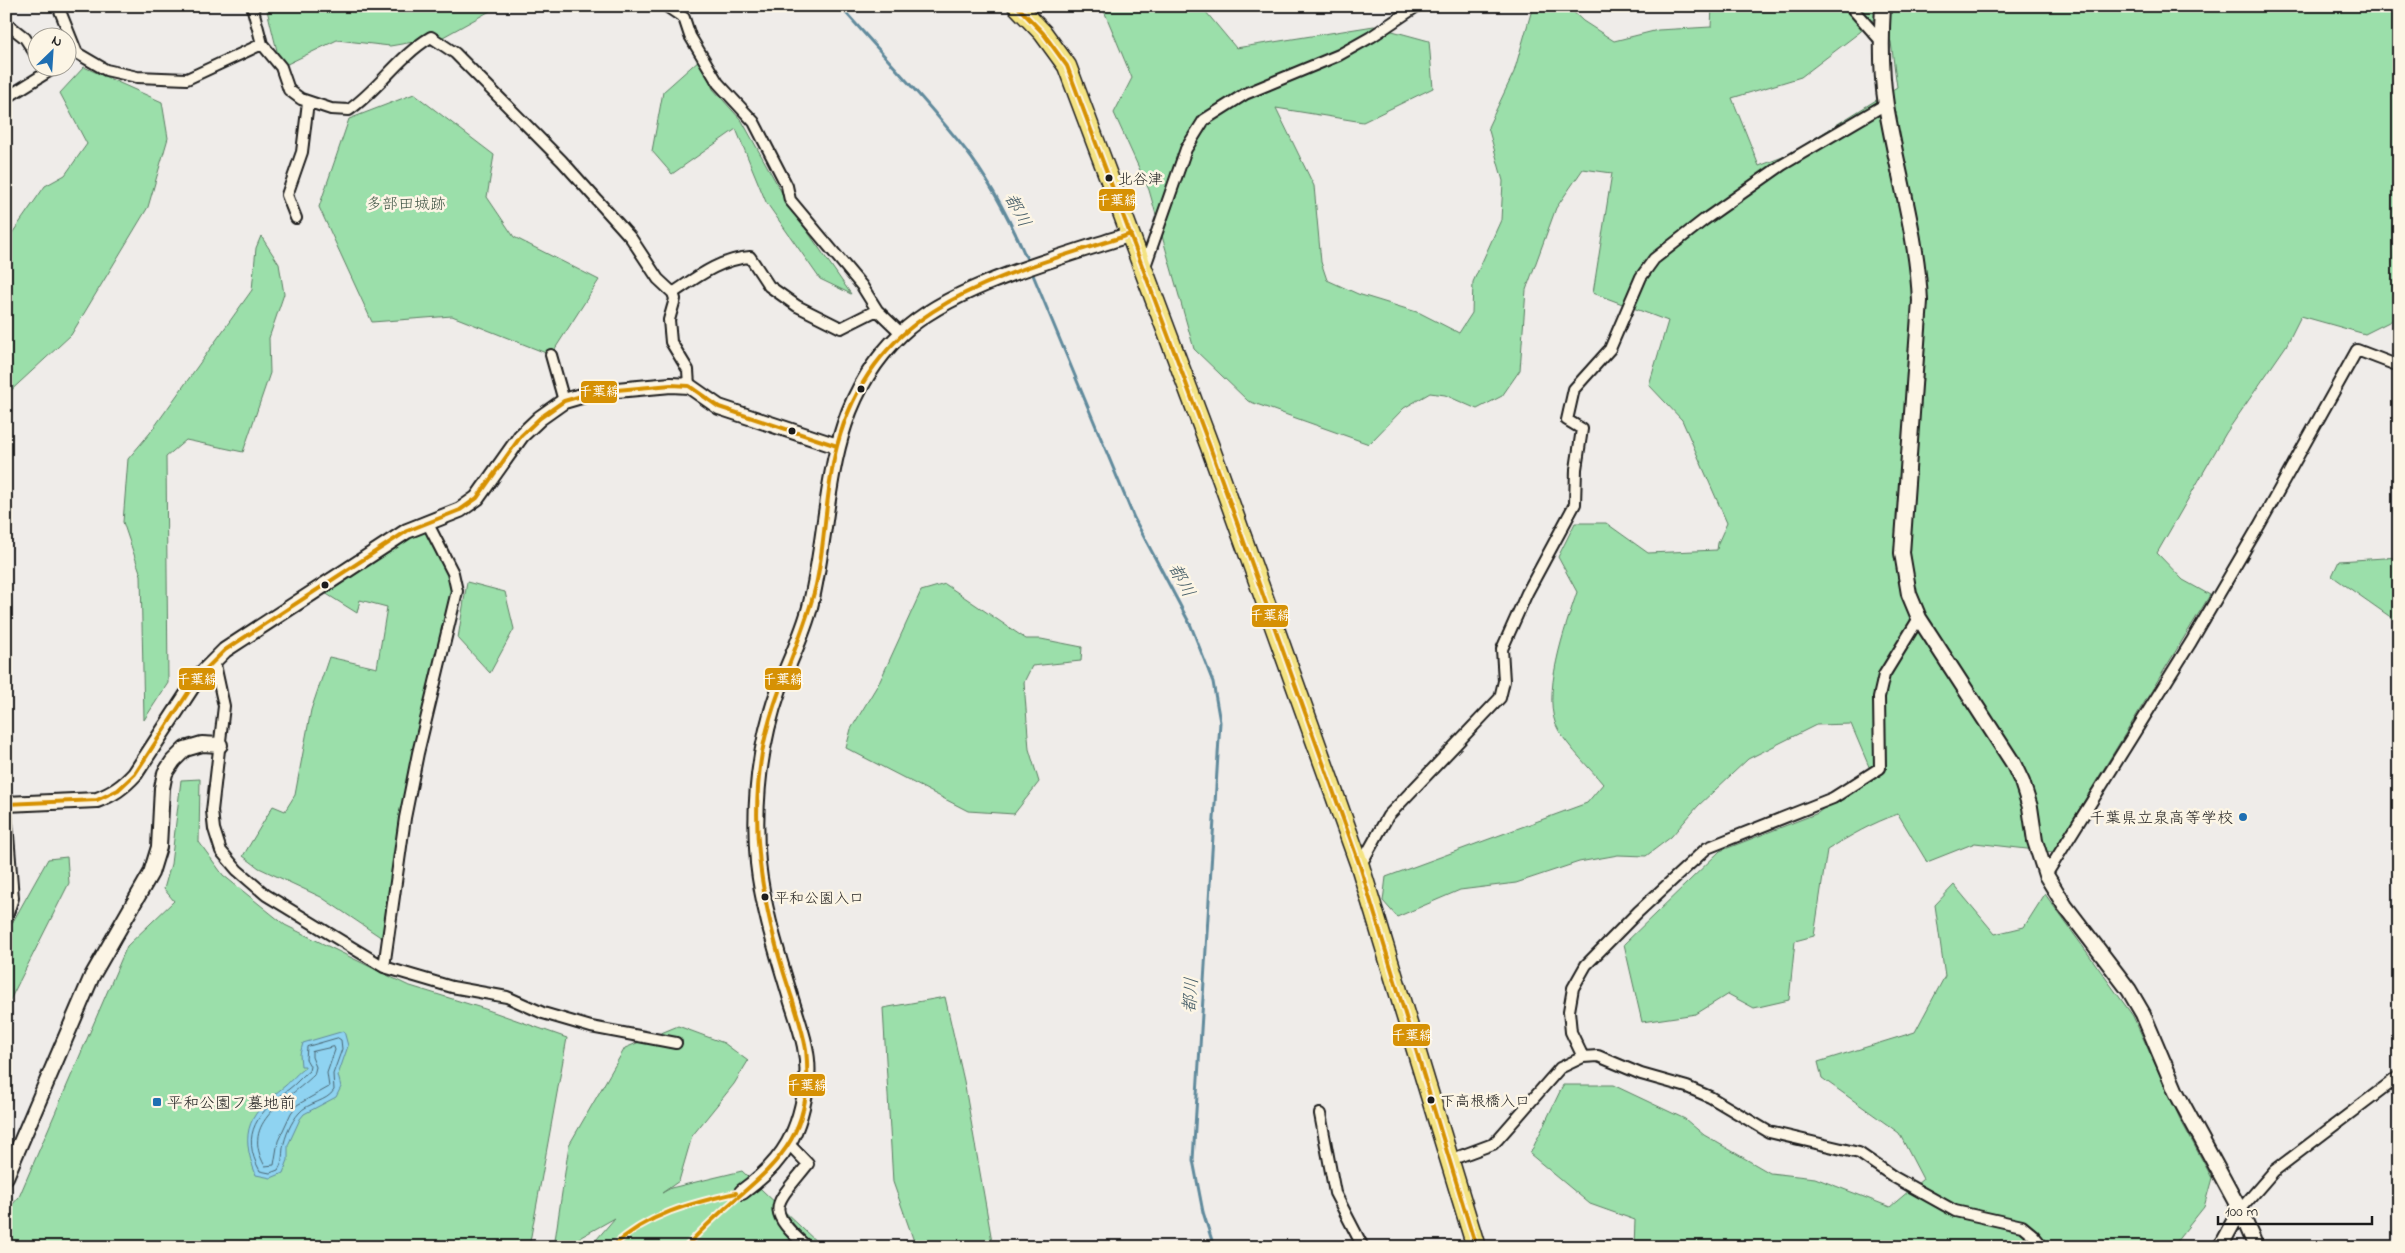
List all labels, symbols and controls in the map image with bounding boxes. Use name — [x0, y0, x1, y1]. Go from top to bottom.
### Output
north arrow — [28, 28, 78, 78]
text: N — [48, 30, 66, 53]
place label: 北谷津 — [1118, 169, 1163, 191]
marker: 北谷津 — [1104, 173, 1114, 183]
line badge: 千葉線 — [1098, 188, 1136, 212]
water label: 都川 — [996, 189, 1036, 233]
text: 千葉線 — [1096, 191, 1138, 212]
park label: 多部田城跡 — [366, 193, 446, 217]
line badge: 千葉線 — [580, 380, 618, 404]
text: 千葉線 — [578, 382, 620, 403]
unlabelled marker — [856, 384, 866, 394]
unlabelled marker — [787, 426, 797, 436]
water label: 都川 — [1160, 559, 1200, 603]
unlabelled marker — [320, 580, 330, 590]
line badge: 千葉線 — [1251, 604, 1289, 628]
text: 千葉線 — [1249, 606, 1291, 627]
line badge: 千葉線 — [178, 667, 216, 691]
line badge: 千葉線 — [764, 667, 802, 691]
text: 千葉線 — [176, 670, 218, 691]
text: 千葉線 — [762, 670, 804, 691]
place label: 千葉県立泉高等学校 — [2089, 807, 2233, 831]
marker: 千葉県立泉高等学校 — [2237, 811, 2249, 823]
place label: 平和公園入口 — [774, 888, 864, 910]
marker: 平和公園入口 — [760, 892, 770, 902]
water label: 都川 — [1178, 976, 1206, 1014]
line badge: 千葉線 — [1392, 1023, 1431, 1047]
text: 千葉線 — [1391, 1026, 1433, 1047]
line badge: 千葉線 — [788, 1073, 826, 1097]
text: 千葉線 — [786, 1076, 828, 1097]
place label: 下高根橋入口 — [1440, 1091, 1530, 1113]
place label: 平和公園フ墓地前 — [167, 1092, 295, 1116]
marker: 下高根橋入口 — [1426, 1095, 1436, 1105]
marker: 平和公園フ墓地前 — [151, 1096, 163, 1108]
scale bar — [2218, 1193, 2371, 1225]
text: 100 m — [2225, 1201, 2258, 1223]

